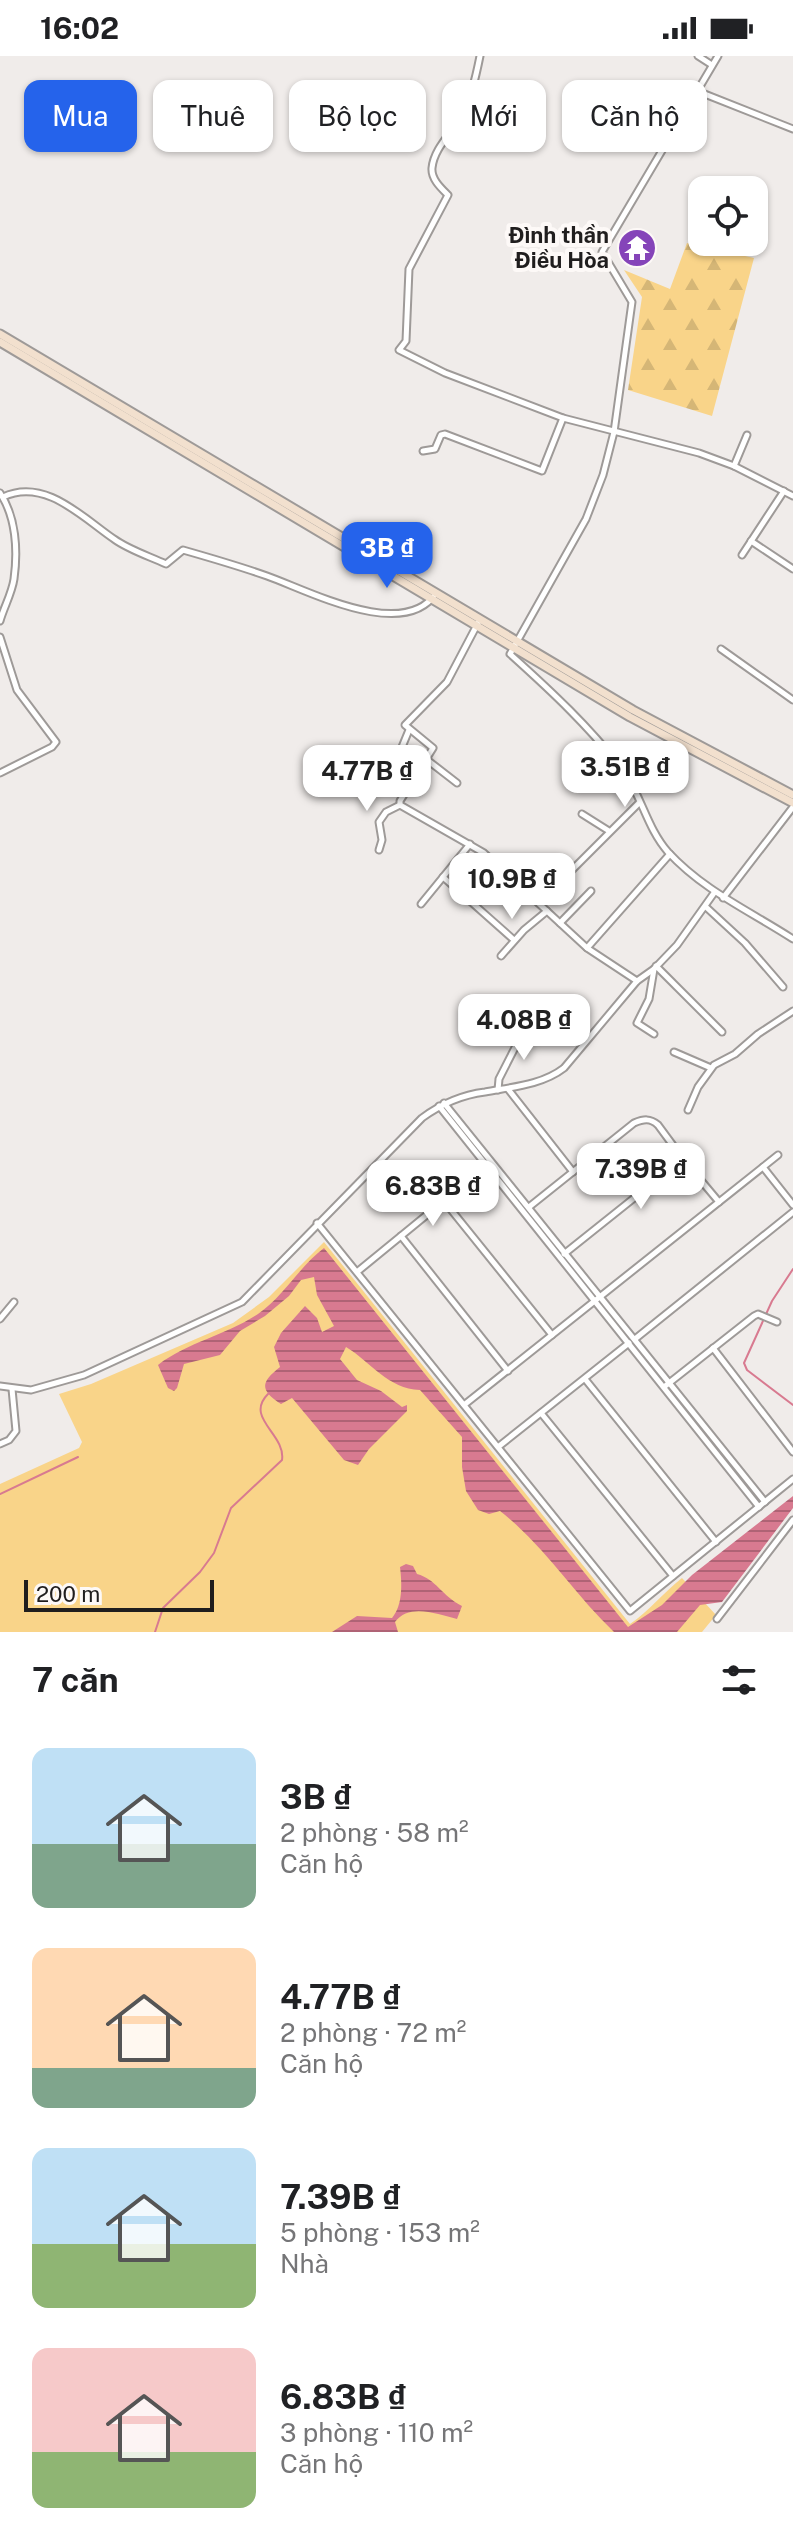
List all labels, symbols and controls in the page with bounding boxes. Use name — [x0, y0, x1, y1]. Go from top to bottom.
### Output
text: 16:02 — [40, 10, 119, 46]
chip: Mua — [24, 80, 137, 152]
chip: Thuê — [153, 80, 273, 152]
chip: Bộ lọc — [289, 80, 426, 152]
chip: Mới — [442, 80, 546, 152]
chip: Căn hộ — [562, 80, 707, 152]
map controls — [688, 176, 768, 256]
button: locate — [688, 176, 768, 256]
place label: Đình thần Điều Hòa — [508, 222, 609, 273]
temple icon: Đình thần Điều Hòa — [616, 227, 658, 269]
pin: 3B ₫ — [340, 522, 434, 590]
text: 3B ₫ — [360, 532, 414, 563]
pin: 3.51B ₫ — [551, 741, 699, 809]
pin: 4.77B ₫ — [293, 745, 441, 813]
text: 3.51B ₫ — [580, 751, 670, 782]
text: 4.77B ₫ — [321, 755, 413, 786]
pin: 10.9B ₫ — [438, 853, 586, 921]
text: 10.9B ₫ — [467, 863, 557, 894]
pin: 4.08B ₫ — [450, 994, 598, 1062]
text: 4.08B ₫ — [476, 1004, 572, 1035]
pin: 7.39B ₫ — [567, 1143, 715, 1211]
text: 7.39B ₫ — [595, 1153, 687, 1184]
pin: 6.83B ₫ — [359, 1160, 507, 1228]
text: 6.83B ₫ — [385, 1170, 481, 1201]
scale bar — [24, 1576, 214, 1612]
text: 200 m — [36, 1581, 100, 1607]
icon: filters — [717, 1658, 761, 1702]
text: 7 căn — [32, 1660, 119, 1700]
text: 3B ₫ — [280, 1777, 352, 1817]
icon: home — [96, 1780, 192, 1876]
text: 2 phòng · 58 m² — [280, 1817, 468, 1848]
text: Căn hộ — [280, 1848, 363, 1879]
text: 4.77B ₫ — [280, 1977, 401, 2017]
icon: home — [96, 1980, 192, 2076]
text: 2 phòng · 72 m² — [280, 2017, 466, 2048]
text: Căn hộ — [280, 2048, 363, 2079]
text: 7.39B ₫ — [280, 2177, 401, 2217]
icon: home — [96, 2180, 192, 2276]
text: 5 phòng · 153 m² — [280, 2217, 480, 2248]
text: Nhà — [280, 2248, 329, 2279]
text: 6.83B ₫ — [280, 2377, 406, 2417]
icon: home — [96, 2380, 192, 2476]
text: 3 phòng · 110 m² — [280, 2417, 473, 2448]
text: Căn hộ — [280, 2448, 363, 2479]

